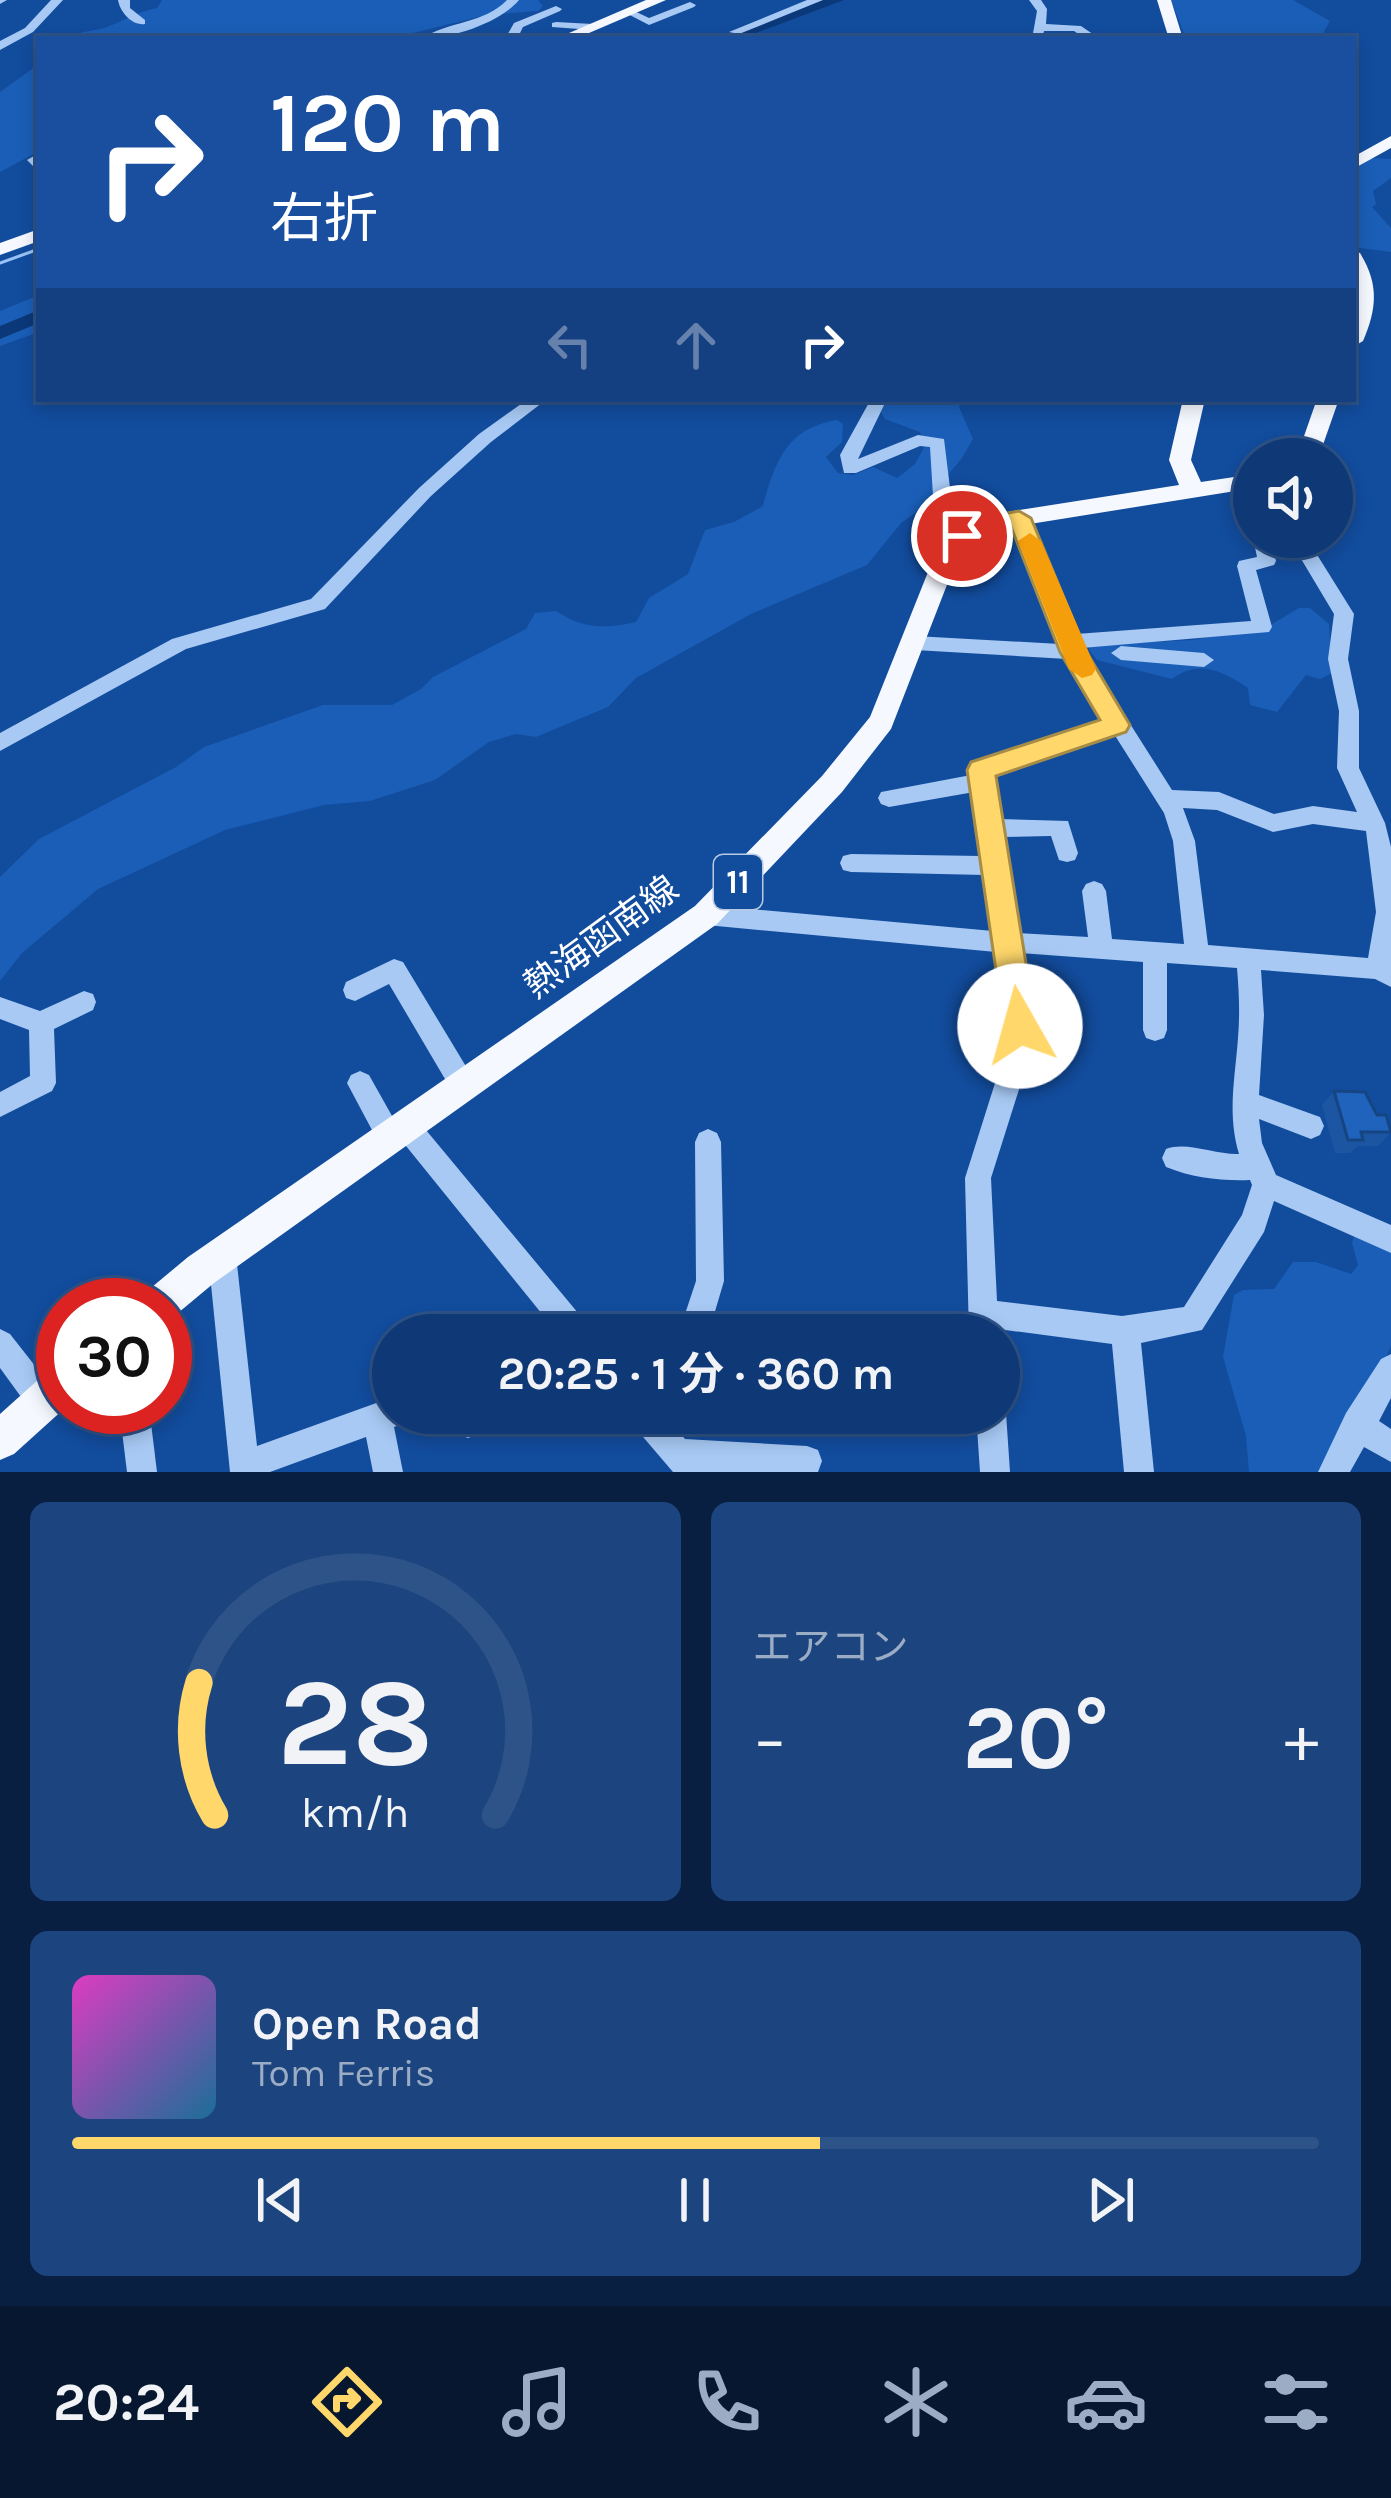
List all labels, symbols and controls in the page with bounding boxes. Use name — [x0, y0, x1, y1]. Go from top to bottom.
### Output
text: 120 m — [270, 74, 505, 172]
icon: right — [72, 84, 228, 240]
text: 右折 — [270, 187, 378, 251]
icon: left — [537, 312, 603, 378]
icon: ahead — [663, 312, 729, 378]
icon: right — [789, 312, 855, 378]
map controls — [1233, 438, 1353, 558]
button: sound — [1233, 438, 1353, 558]
pin — [911, 485, 1013, 587]
icon: arrive — [929, 503, 995, 569]
road number: 11 — [714, 855, 762, 909]
street label: 熱海函南線 — [516, 867, 686, 1007]
position arrow — [957, 963, 1083, 1089]
speed limit sign: 30 — [36, 1278, 192, 1434]
text: 20:25 · 1 分 · 360 m — [498, 1348, 894, 1400]
text: エアコン — [753, 1624, 909, 1670]
text: 28 — [277, 1650, 433, 1795]
text: 20° — [963, 1685, 1109, 1791]
text: − — [753, 1700, 787, 1778]
text: + — [1284, 1700, 1319, 1778]
text: km/h — [301, 1787, 410, 1837]
text: Open Road — [252, 1998, 482, 2050]
text: Tom Ferris — [252, 2050, 435, 2096]
icon: previous — [247, 2167, 313, 2233]
icon: pause — [662, 2167, 728, 2233]
icon: next — [1078, 2167, 1144, 2233]
icon: directions — [305, 2360, 389, 2444]
icon: music — [495, 2360, 579, 2444]
icon: phone — [685, 2360, 769, 2444]
icon: climate — [874, 2360, 958, 2444]
icon: car — [1064, 2360, 1148, 2444]
icon: filters — [1254, 2360, 1338, 2444]
text: 20:24 — [53, 2370, 199, 2434]

